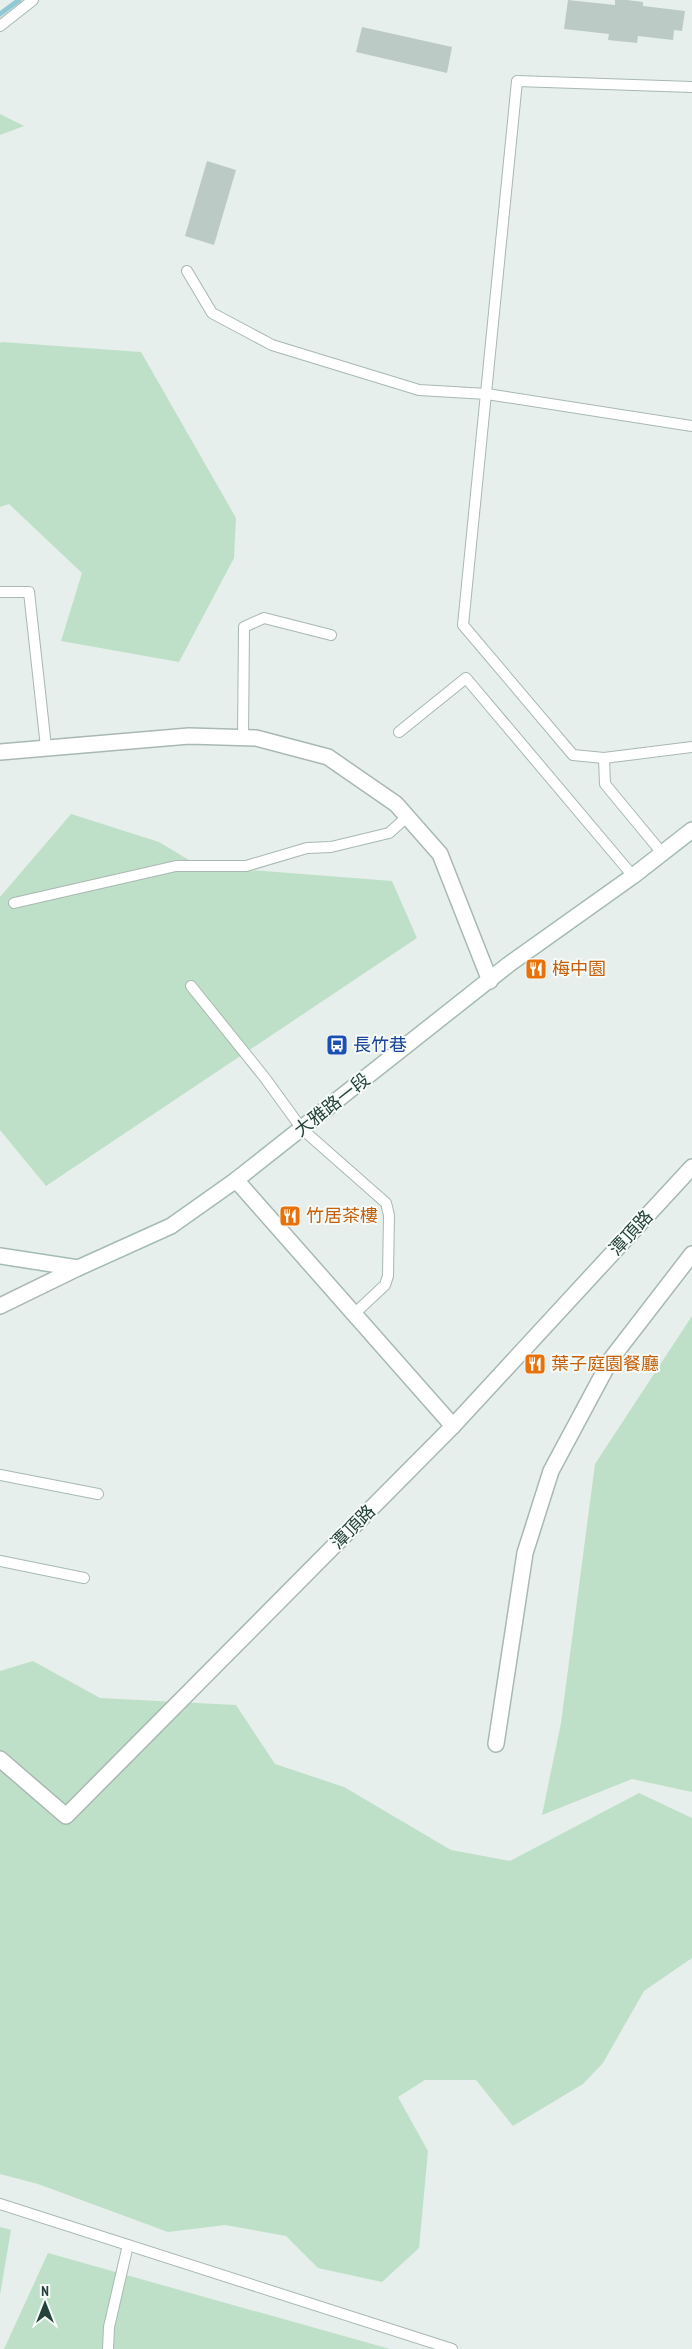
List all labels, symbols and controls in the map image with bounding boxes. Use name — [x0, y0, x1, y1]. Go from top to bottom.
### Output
restaurant icon: 梅中園 — [524, 957, 548, 981]
place label: 梅中園 — [552, 957, 606, 980]
bus stop icon: 長竹巷 — [325, 1033, 349, 1057]
place label: 長竹巷 — [353, 1033, 407, 1056]
street label: 大雅路一段 — [289, 1068, 374, 1141]
restaurant icon: 竹居茶樓 — [278, 1204, 302, 1228]
place label: 竹居茶樓 — [306, 1204, 378, 1227]
street label: 潭頂路 — [604, 1205, 657, 1260]
restaurant icon: 葉子庭園餐廳 — [523, 1352, 547, 1376]
place label: 葉子庭園餐廳 — [551, 1352, 659, 1375]
street label: 潭頂路 — [325, 1499, 380, 1554]
north arrow — [20, 2279, 70, 2329]
text: N — [41, 2282, 49, 2300]

